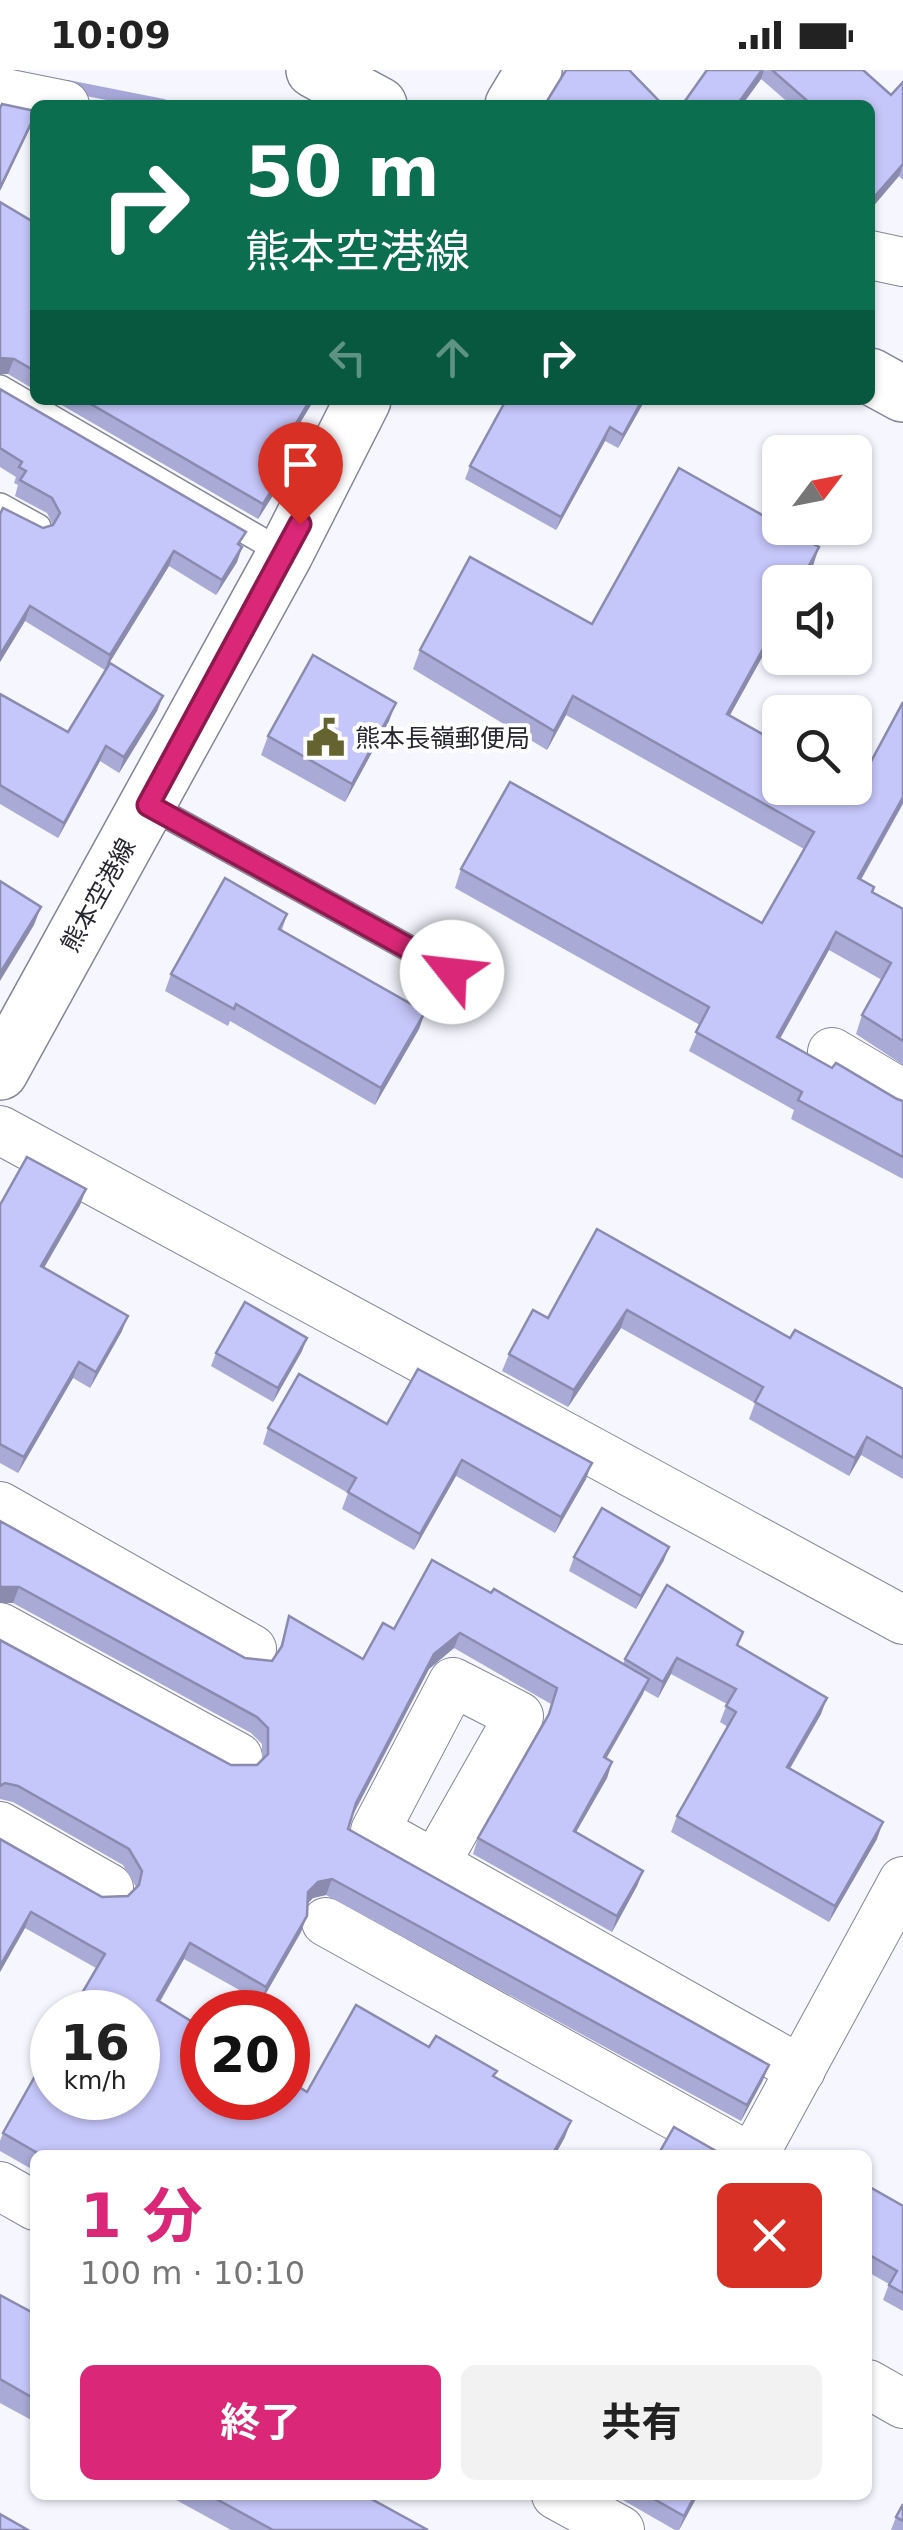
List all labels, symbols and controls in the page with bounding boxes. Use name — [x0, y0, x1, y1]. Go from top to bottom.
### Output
text: 10:09 — [50, 13, 171, 57]
text: 50 m — [245, 131, 440, 213]
icon: right — [80, 140, 210, 270]
text: 熊本空港線 — [245, 225, 470, 278]
icon: left — [320, 330, 375, 385]
icon: ahead — [425, 330, 480, 385]
icon: right — [530, 330, 585, 385]
pin — [258, 422, 343, 525]
north arrow — [762, 435, 872, 545]
map controls — [762, 435, 872, 805]
icon: arrive — [273, 437, 328, 492]
button: sound — [762, 565, 872, 675]
button: search — [762, 695, 872, 805]
public building icon: 熊本長嶺郵便局 — [304, 717, 346, 759]
place label: 熊本長嶺郵便局 — [355, 724, 530, 753]
street label: 熊本空港線 — [55, 834, 141, 957]
position arrow — [400, 920, 504, 1024]
speed limit sign: 20 — [180, 1990, 310, 2120]
text: 16 — [60, 2014, 130, 2072]
text: km/h — [63, 2066, 127, 2095]
text: 1 分 — [80, 2181, 203, 2251]
button: close — [717, 2183, 822, 2288]
text: 100 m · 10:10 — [80, 2254, 305, 2292]
button: 終了 — [80, 2365, 441, 2480]
button: 共有 — [461, 2365, 822, 2480]

